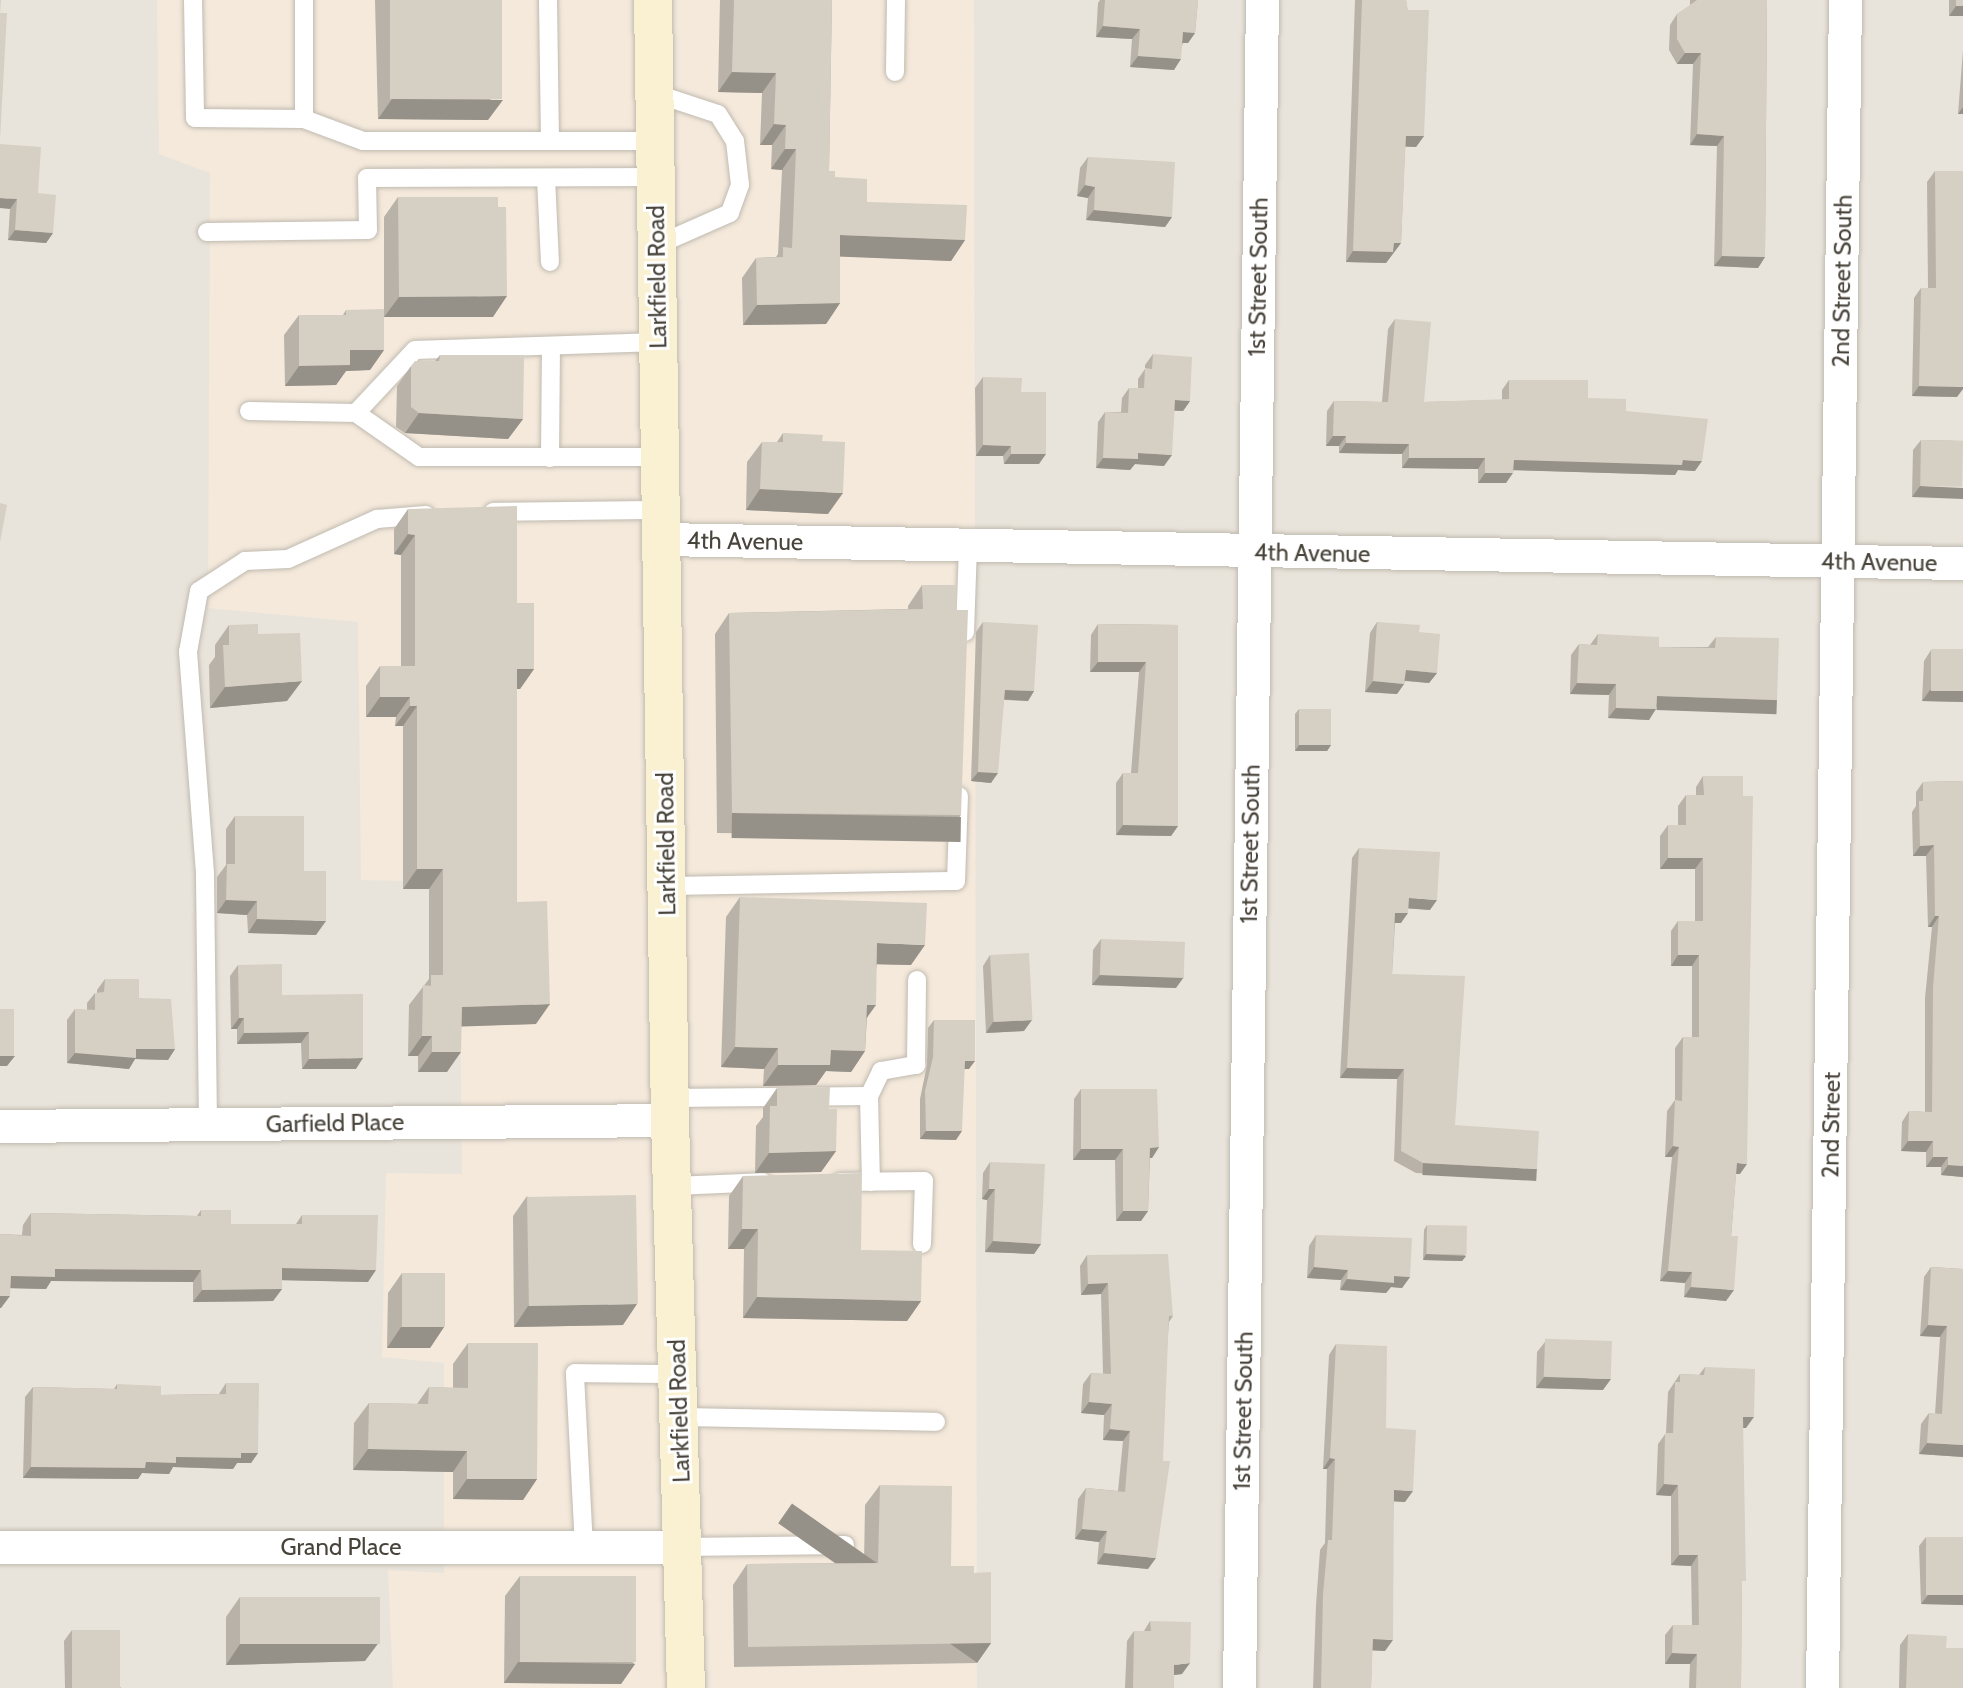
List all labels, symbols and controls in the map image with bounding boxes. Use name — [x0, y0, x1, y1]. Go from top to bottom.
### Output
street label: 2nd Street South — [1826, 194, 1858, 368]
street label: 1st Street South — [1242, 197, 1274, 357]
street label: Larkfield Road — [641, 205, 673, 349]
street label: 4th Avenue — [687, 526, 803, 556]
street label: 4th Avenue — [1254, 538, 1370, 568]
street label: 4th Avenue — [1821, 547, 1937, 577]
street label: 1st Street South — [1234, 764, 1266, 924]
street label: Larkfield Road — [650, 772, 682, 916]
street label: 2nd Street — [1816, 1072, 1846, 1178]
street label: Garfield Place — [265, 1107, 405, 1139]
street label: 1st Street South — [1227, 1331, 1259, 1491]
street label: Larkfield Road — [662, 1339, 696, 1483]
street label: Grand Place — [281, 1533, 401, 1561]

